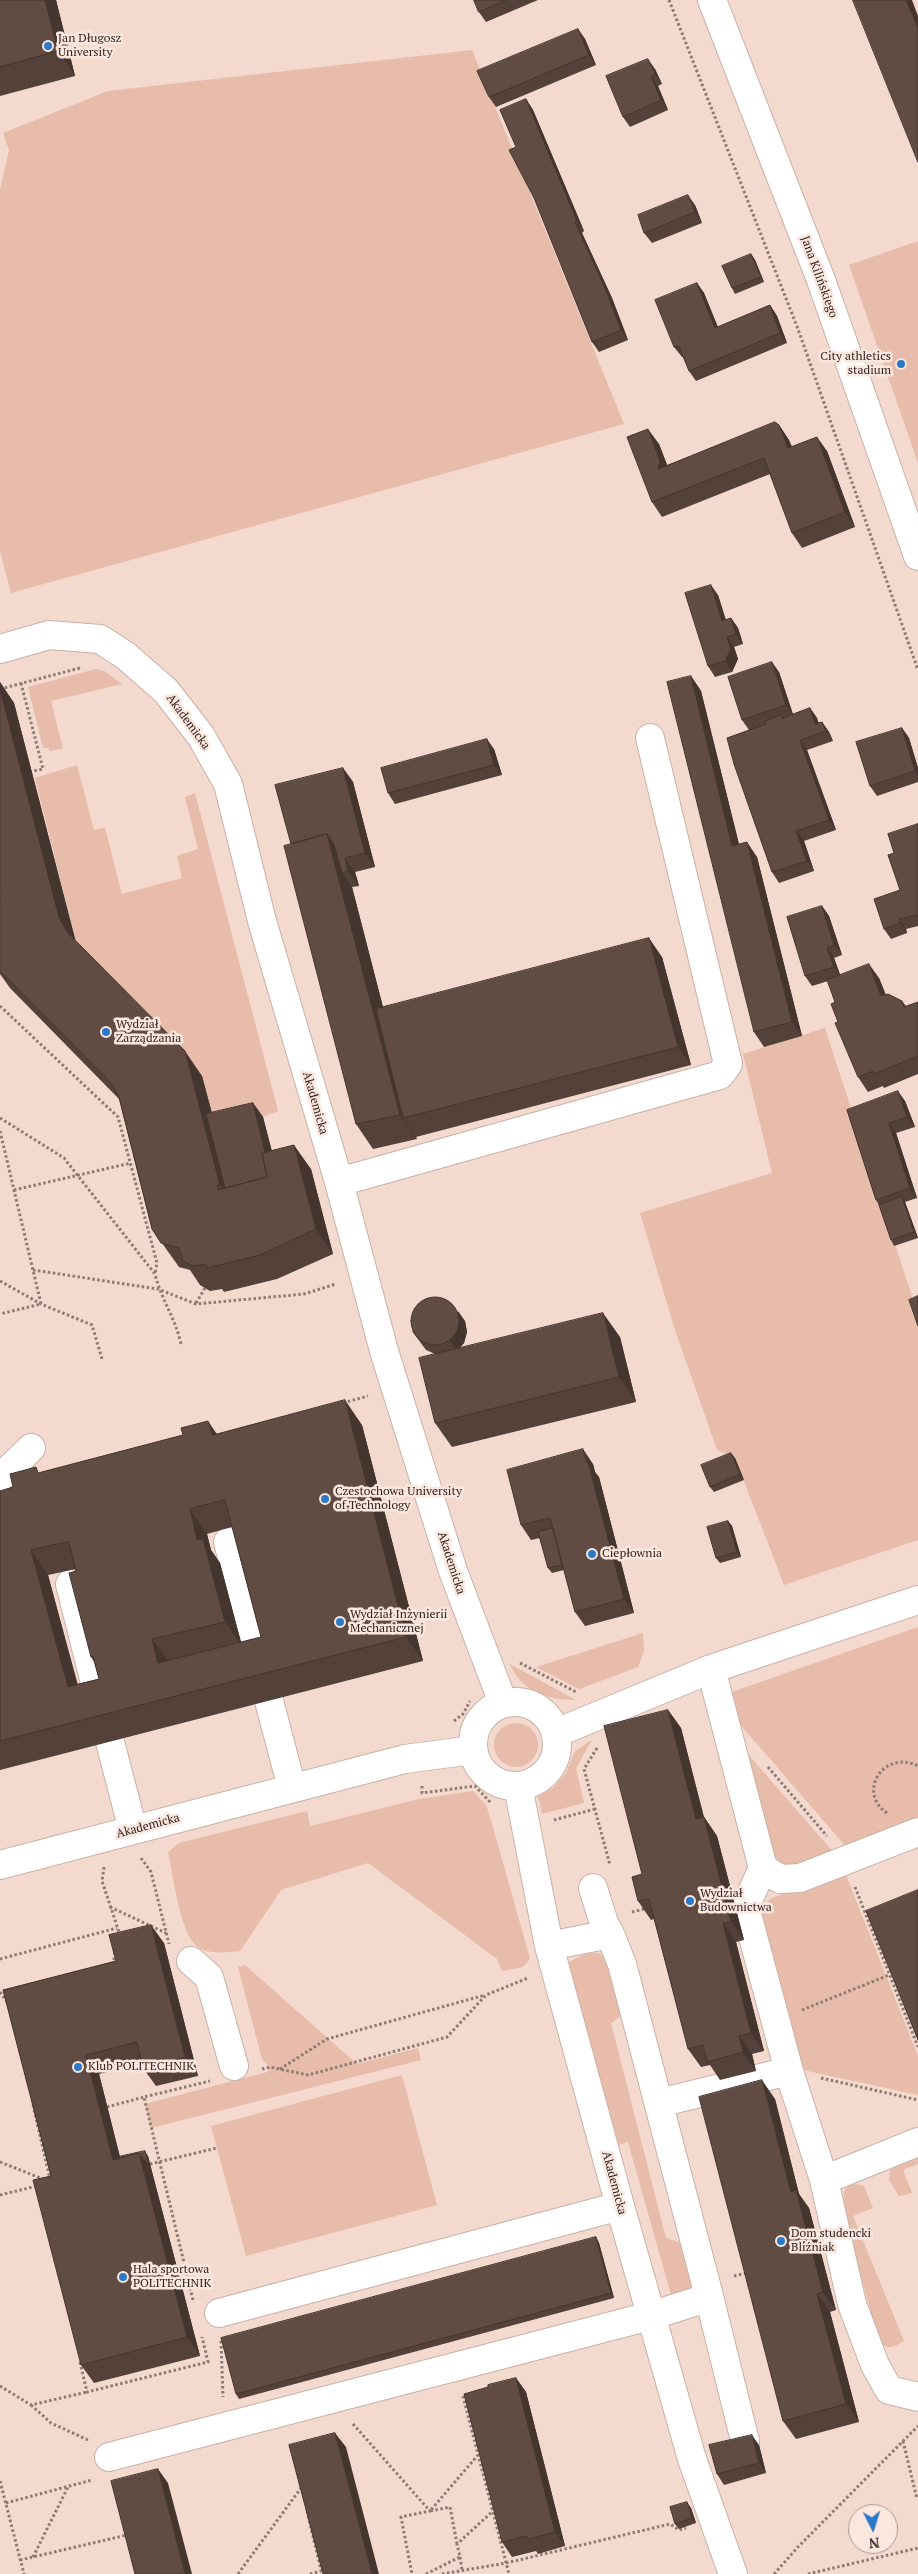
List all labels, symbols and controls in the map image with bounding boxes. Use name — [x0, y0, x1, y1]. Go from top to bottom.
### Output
place label: Jan Długosz University — [58, 32, 121, 60]
marker: Jan Długosz University — [42, 40, 54, 52]
street label: Jana Kilińskiego — [798, 234, 840, 320]
place label: City athletics stadium — [820, 350, 891, 378]
marker: City athletics stadium — [895, 358, 907, 370]
street label: Akademicka — [163, 691, 213, 753]
place label: Wydział Zarządzania — [116, 1018, 181, 1046]
marker: Wydział Zarządzania — [100, 1026, 112, 1038]
street label: Akademicka — [299, 1070, 331, 1136]
place label: Czestochowa University of Technology — [335, 1485, 462, 1513]
marker: Czestochowa University of Technology — [319, 1493, 331, 1505]
street label: Akademicka — [434, 1530, 468, 1596]
place label: Ciepłownia — [602, 1547, 662, 1561]
marker: Ciepłownia — [586, 1548, 598, 1560]
place label: Wydział Inżynierii Mechanicznej — [350, 1608, 447, 1636]
marker: Wydział Inżynierii Mechanicznej — [334, 1616, 346, 1628]
street label: Akademicka — [115, 1811, 181, 1841]
place label: Wydział Budownictwa — [700, 1887, 772, 1915]
marker: Wydział Budownictwa — [684, 1895, 696, 1907]
place label: Klub POLITECHNIK — [88, 2060, 194, 2074]
marker: Klub POLITECHNIK — [72, 2061, 84, 2073]
street label: Akademicka — [599, 2150, 629, 2216]
place label: Dom studencki Bliźniak — [791, 2227, 871, 2255]
marker: Dom studencki Bliźniak — [775, 2235, 787, 2247]
place label: Hala sportowa POLITECHNIK — [133, 2263, 211, 2291]
marker: Hala sportowa POLITECHNIK — [117, 2271, 129, 2283]
north arrow — [848, 2504, 898, 2554]
text: N — [868, 2534, 880, 2553]

